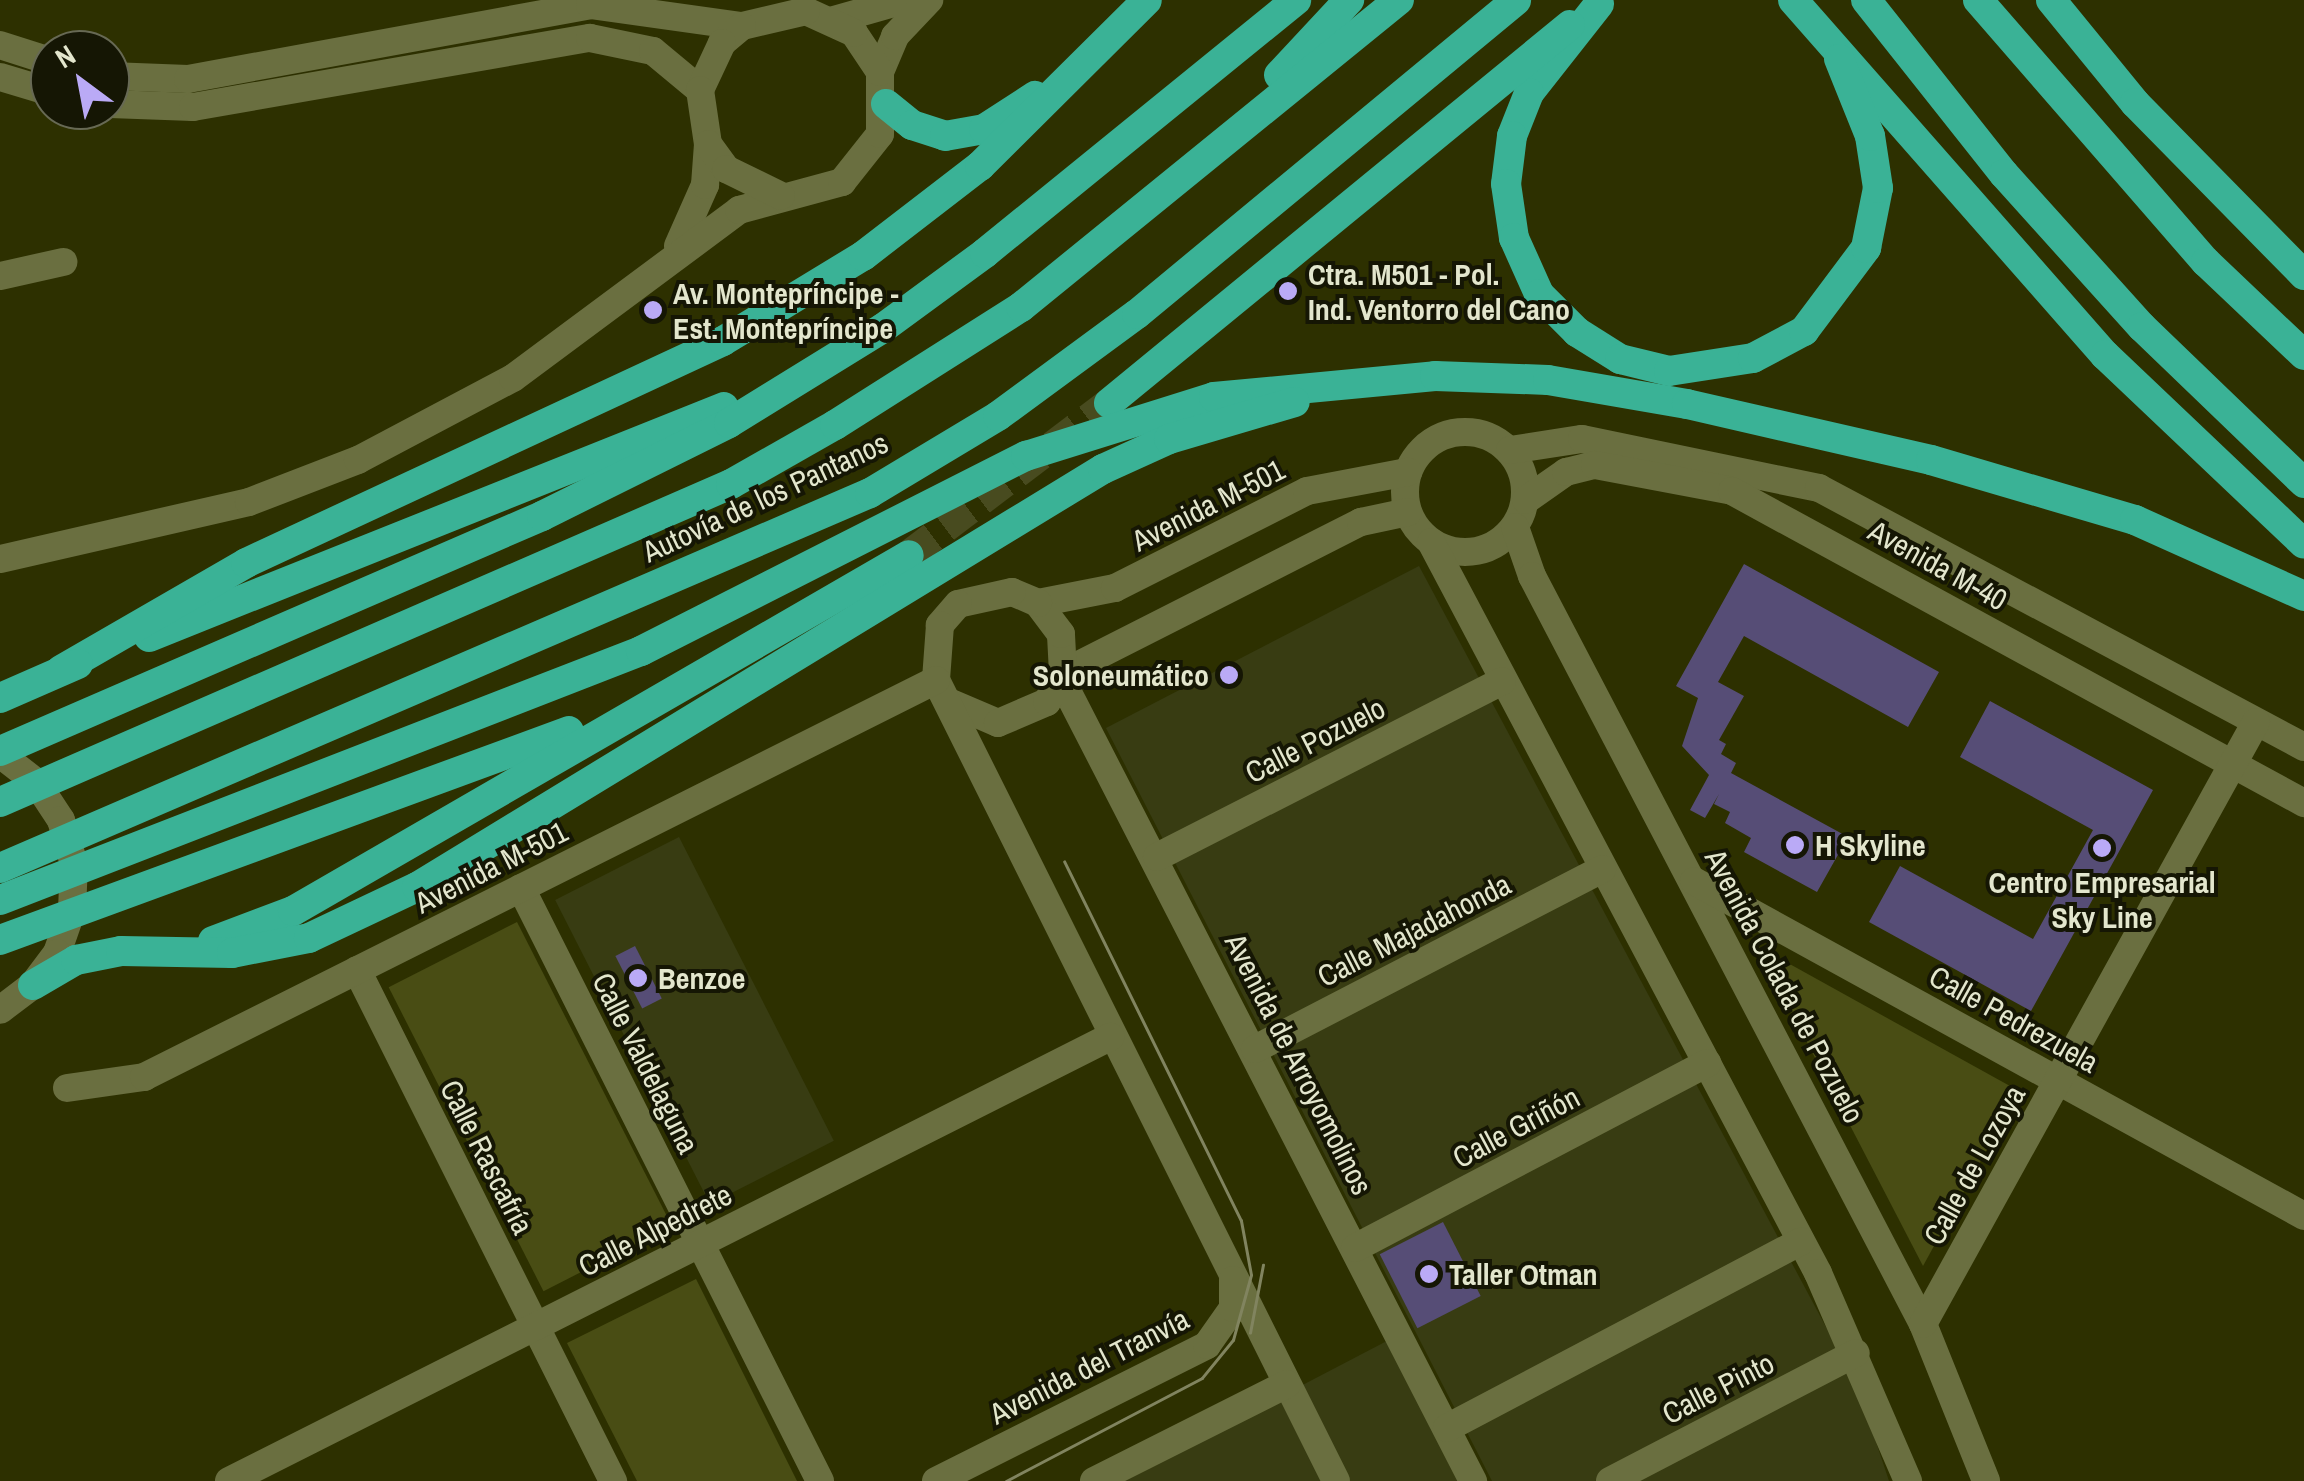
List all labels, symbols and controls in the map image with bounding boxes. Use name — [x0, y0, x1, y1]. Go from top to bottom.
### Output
north arrow — [30, 30, 130, 130]
text: N — [48, 36, 82, 77]
place label: Ctra. M501 - Pol. Ind. Ventorro del Cano — [1308, 256, 1570, 326]
place label: Av. Montepríncipe - Est. Montepríncipe — [673, 275, 899, 346]
marker: Ctra. M501 - Pol. Ind. Ventorro del Cano — [1277, 280, 1299, 302]
marker: Av. Montepríncipe - Est. Montepríncipe — [642, 299, 664, 321]
street label: Autovía de los Pantanos — [637, 424, 893, 570]
street label: Avenida M-501 — [1126, 451, 1290, 559]
street label: Avenida M-40 — [1862, 512, 2014, 618]
place label: Soloneumático — [1033, 657, 1209, 693]
marker: Soloneumático — [1218, 664, 1240, 686]
street label: Calle Pozuelo — [1239, 690, 1391, 790]
street label: Avenida M-501 — [409, 813, 573, 921]
place label: H Skyline — [1815, 827, 1926, 863]
marker: H Skyline — [1784, 834, 1806, 856]
marker: Centro Empresarial Sky Line — [2091, 837, 2113, 859]
street label: Avenida Colada de Pozuelo — [1698, 843, 1872, 1129]
place label: Centro Empresarial Sky Line — [1989, 864, 2215, 934]
street label: Calle Majadahonda — [1311, 866, 1517, 994]
street label: Avenida de Arroyomolinos — [1217, 927, 1381, 1201]
street label: Calle Pedrezuela — [1923, 958, 2105, 1080]
place label: Benzoe — [658, 960, 745, 996]
street label: Calle Valdelaguna — [585, 967, 707, 1159]
marker: Benzoe — [627, 967, 649, 989]
street label: Calle Rascafría — [433, 1074, 541, 1240]
street label: Calle Griñón — [1447, 1079, 1585, 1175]
street label: Calle de Lozoya — [1915, 1079, 2033, 1251]
street label: Calle Alpedrete — [572, 1176, 738, 1284]
place label: Taller Otman — [1449, 1256, 1598, 1292]
marker: Taller Otman — [1418, 1263, 1440, 1285]
street label: Avenida del Tranvía — [983, 1300, 1195, 1432]
street label: Calle Pinto — [1656, 1345, 1780, 1431]

